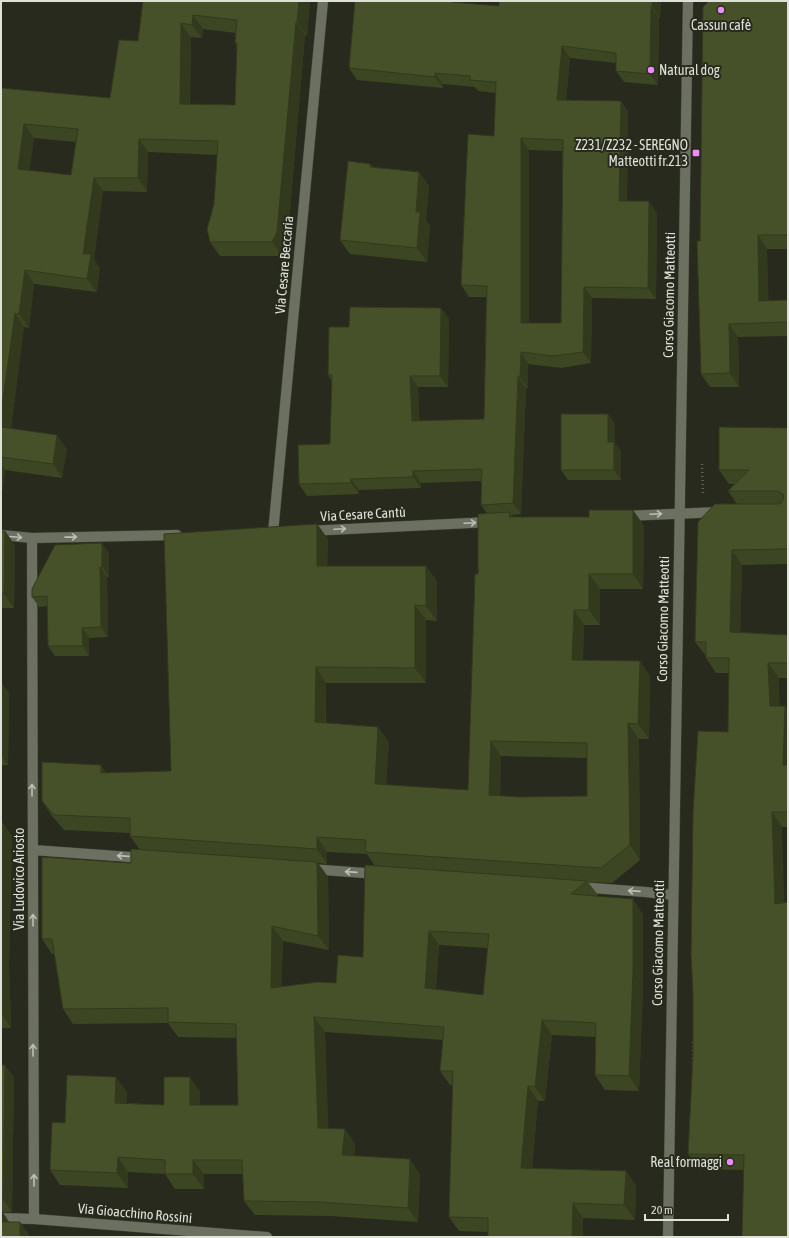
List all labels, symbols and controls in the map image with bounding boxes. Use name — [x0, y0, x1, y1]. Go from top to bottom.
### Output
marker: Cassun cafè — [716, 5, 726, 15]
place label: Cassun cafè — [691, 17, 751, 33]
place label: Natural dog — [659, 62, 720, 78]
marker: Natural dog — [646, 65, 656, 75]
place label: Z231/Z232 - SEREGNO Matteotti fr.213 — [575, 137, 688, 169]
marker: Z231/Z232 - SEREGNO Matteotti fr.213 — [691, 148, 701, 158]
street label: Via Cesare Beccaria — [272, 215, 296, 315]
street label: Corso Giacomo Matteotti — [660, 232, 678, 358]
street label: Via Cesare Cantù — [320, 504, 406, 524]
one-way arrow — [649, 510, 662, 518]
one-way arrow — [463, 519, 476, 527]
one-way arrow — [333, 526, 346, 533]
one-way arrow — [9, 533, 22, 540]
one-way arrow — [64, 533, 77, 541]
street label: Corso Giacomo Matteotti — [654, 556, 672, 682]
one-way arrow — [28, 784, 36, 797]
street label: Via Ludovico Ariosto — [11, 828, 27, 930]
one-way arrow — [117, 853, 130, 860]
one-way arrow — [345, 868, 358, 875]
street label: Corso Giacomo Matteotti — [649, 880, 667, 1006]
one-way arrow — [628, 888, 641, 895]
one-way arrow — [29, 914, 37, 927]
one-way arrow — [29, 1044, 37, 1057]
place label: Real formaggi — [650, 1154, 722, 1170]
marker: Real formaggi — [725, 1157, 735, 1167]
one-way arrow — [30, 1174, 38, 1187]
scale bar — [645, 1196, 728, 1222]
street label: Via Gioacchino Rossini — [77, 1200, 193, 1226]
text: 20 m — [651, 1203, 673, 1217]

